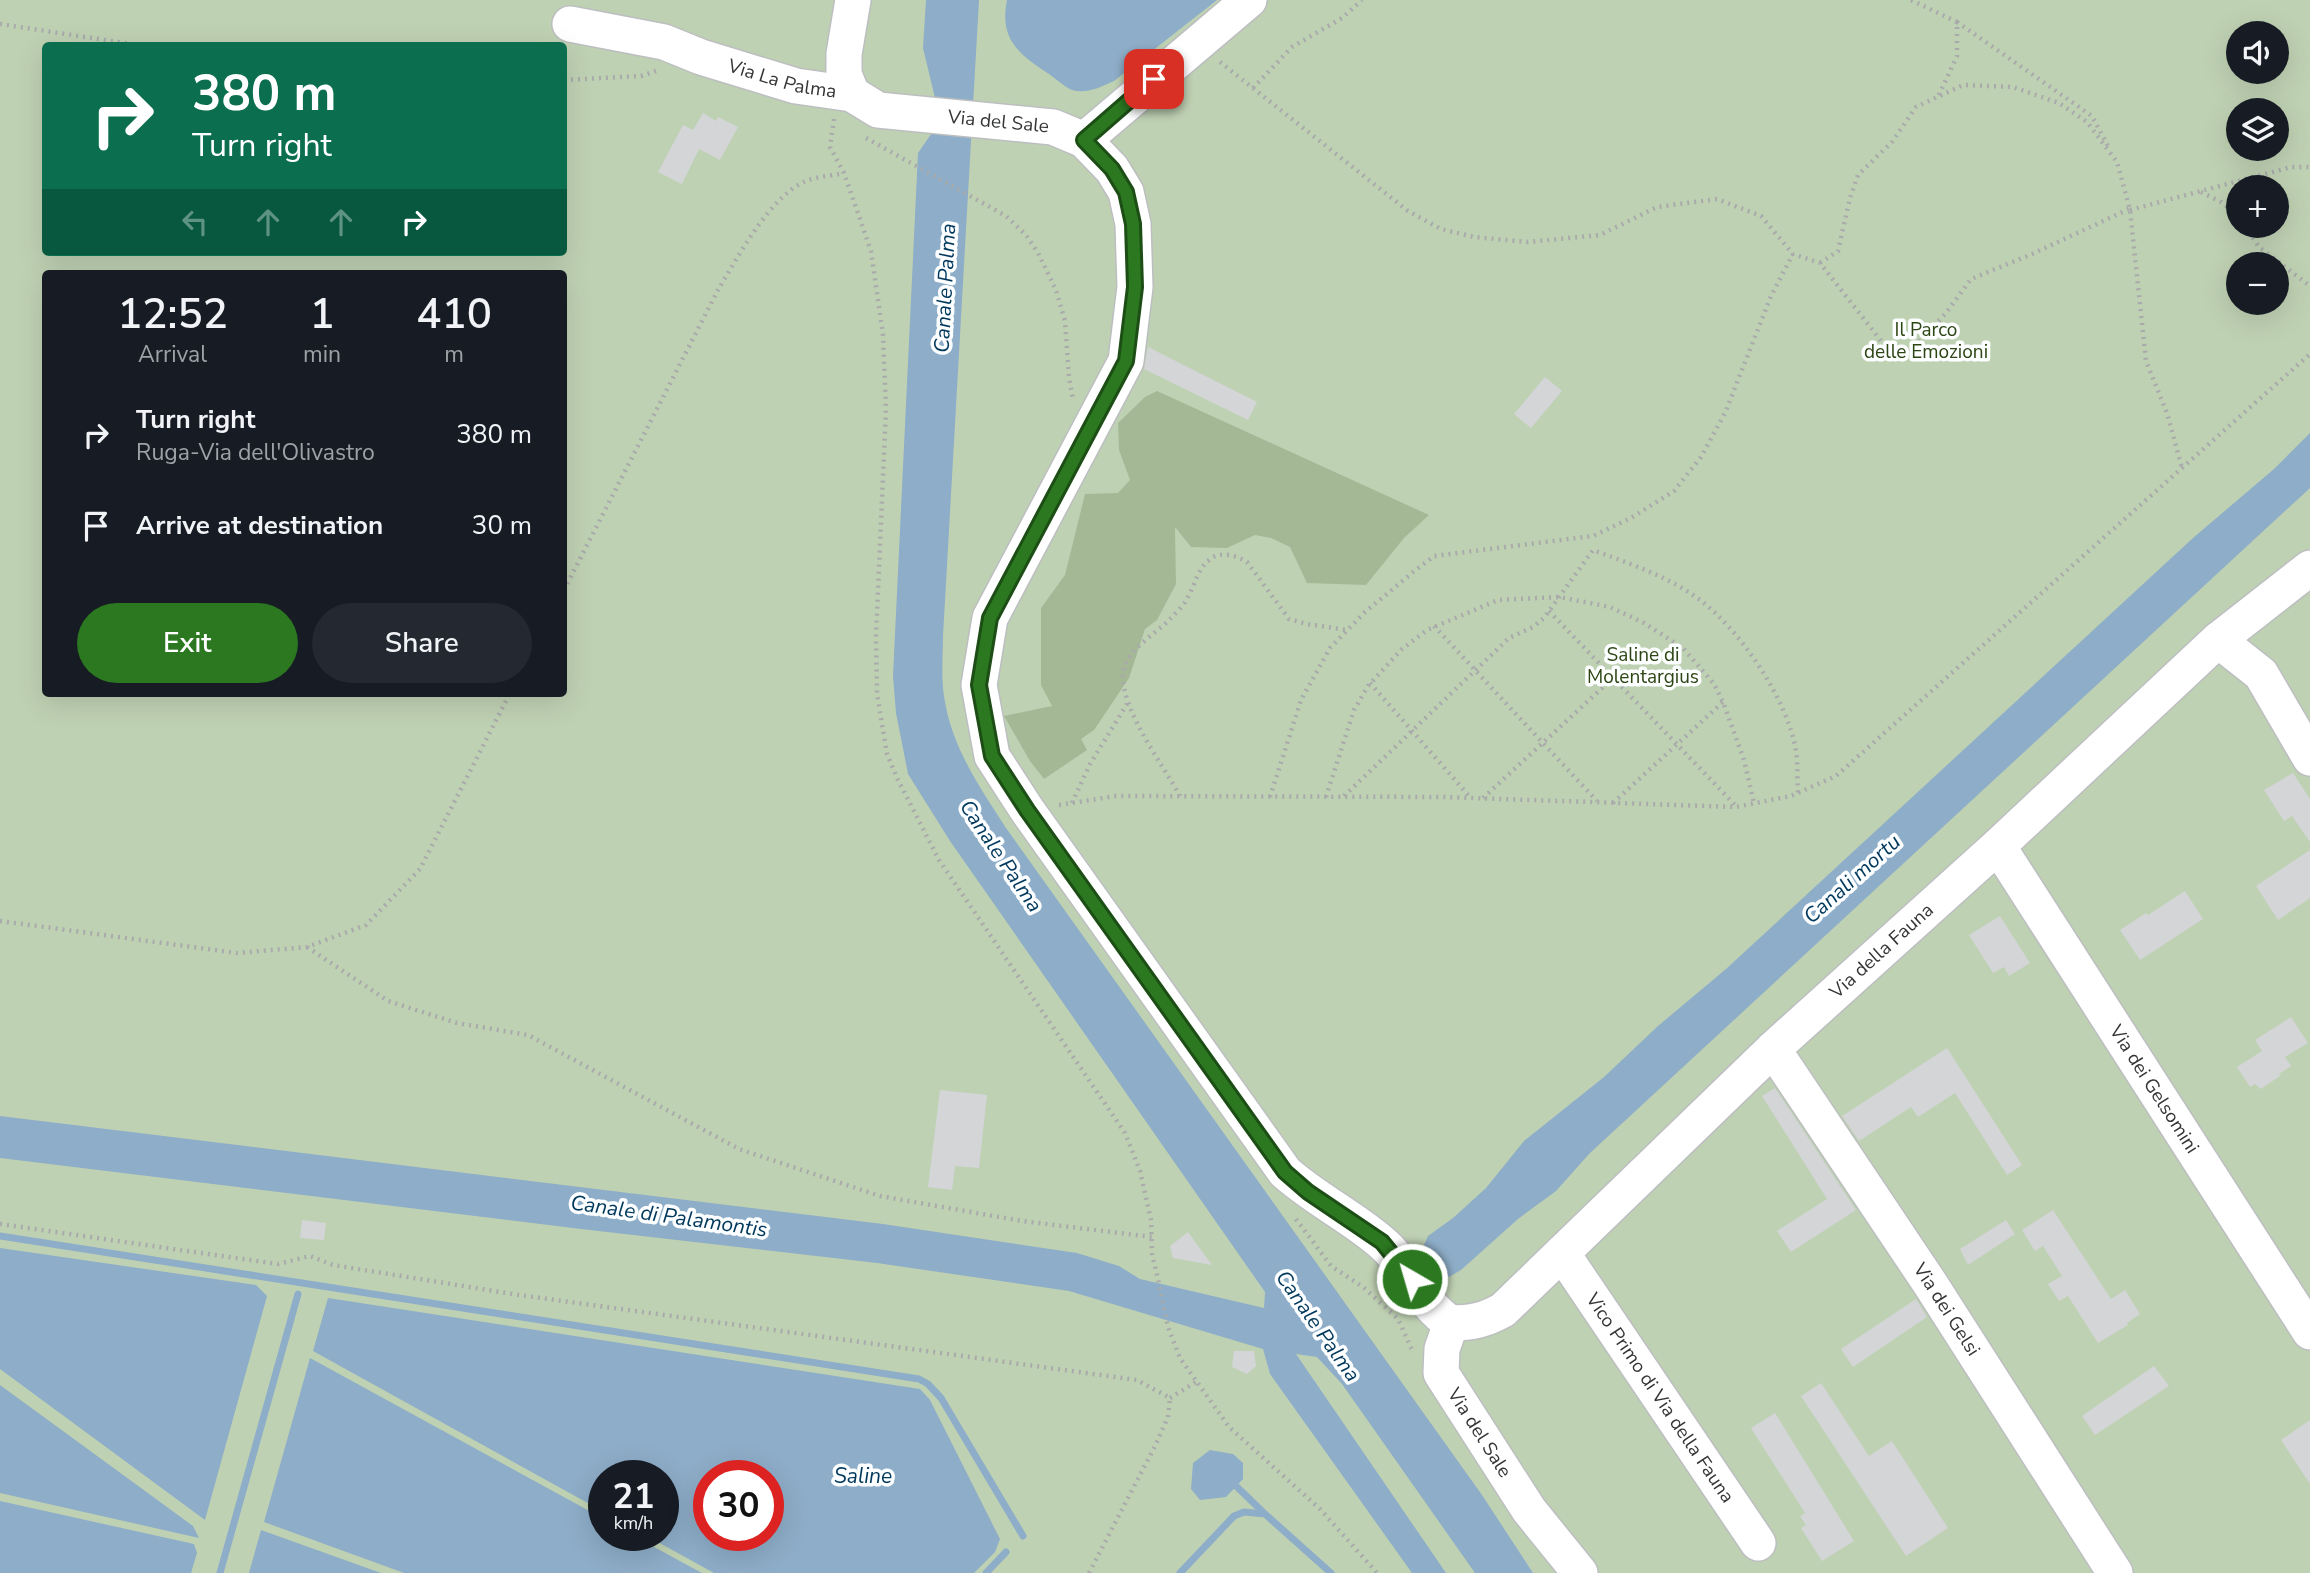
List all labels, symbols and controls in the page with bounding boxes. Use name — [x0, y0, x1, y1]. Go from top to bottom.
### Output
map controls — [2226, 21, 2289, 315]
button: sound — [2226, 21, 2289, 84]
pin — [1124, 49, 1184, 109]
street label: Via La Palma — [724, 53, 838, 105]
text: 380 m — [192, 60, 336, 127]
icon: arrive — [1135, 60, 1173, 98]
icon: right — [77, 70, 168, 161]
button: layers — [2226, 98, 2289, 161]
street label: Via del Sale — [946, 104, 1050, 140]
text: Turn right — [192, 124, 332, 167]
button: + — [2226, 175, 2289, 238]
icon: left — [176, 203, 214, 241]
icon: ahead — [249, 203, 287, 241]
icon: ahead — [322, 203, 360, 241]
icon: right — [395, 203, 433, 241]
water label: Canale Palma — [928, 222, 962, 354]
button: − — [2226, 252, 2289, 315]
text: 12:52 — [117, 286, 228, 343]
text: 1 — [309, 286, 335, 343]
text: 410 — [416, 286, 492, 343]
park label: Il Parco delle Emozioni — [1864, 317, 1988, 365]
text: Arrival — [138, 339, 207, 370]
text: min — [303, 339, 341, 370]
text: m — [444, 339, 464, 370]
text: Turn right — [136, 402, 255, 437]
icon: right — [77, 416, 115, 454]
text: 380 m — [456, 417, 532, 452]
text: Ruga-Via dell'Olivastro — [136, 437, 375, 468]
icon: arrive — [77, 507, 115, 545]
text: Arrive at destination — [136, 508, 383, 543]
text: 30 m — [472, 508, 532, 543]
button: Exit — [77, 603, 298, 683]
button: Share — [312, 603, 532, 683]
park label: Saline di Molentargius — [1587, 642, 1699, 690]
water label: Canale Palma — [953, 794, 1049, 918]
water label: Canali mortu — [1798, 828, 1906, 930]
street label: Via della Fauna — [1823, 897, 1939, 1005]
street label: Via dei Gelsomini — [2103, 1019, 2205, 1159]
water label: Canale di Palamontis — [569, 1188, 769, 1244]
position arrow — [1375, 1242, 1449, 1316]
street label: Via dei Gelsi — [1906, 1257, 1986, 1361]
water label: Canale Palma — [1269, 1265, 1367, 1387]
street label: Vico Primo di Via della Fauna — [1579, 1287, 1740, 1508]
street label: Via del Sale — [1440, 1382, 1518, 1483]
speed limit sign: 30 — [693, 1460, 784, 1551]
water label: Saline — [834, 1462, 892, 1490]
text: 21 — [612, 1473, 655, 1520]
text: km/h — [614, 1511, 653, 1535]

